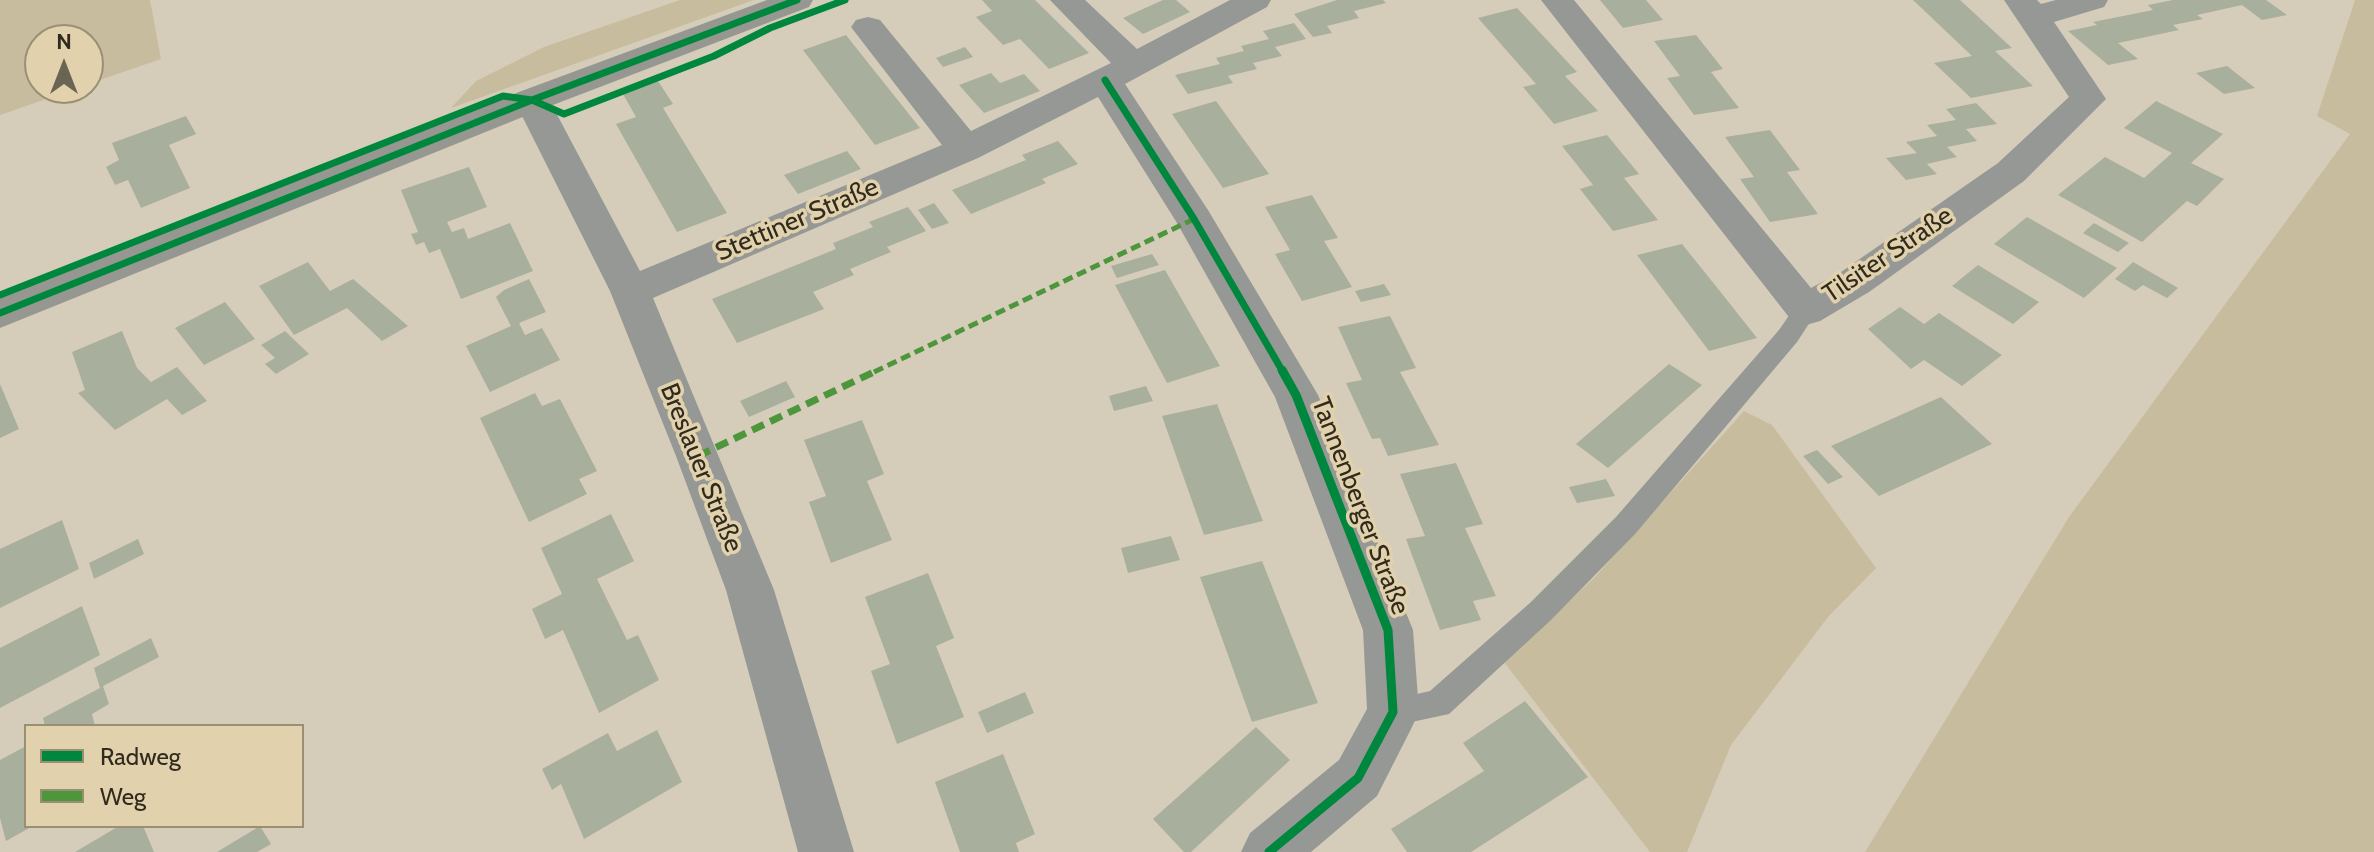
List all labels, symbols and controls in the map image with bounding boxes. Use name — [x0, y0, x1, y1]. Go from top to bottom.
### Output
north arrow — [24, 24, 104, 104]
text: N — [56, 28, 72, 55]
street label: Stettiner Straße — [711, 172, 883, 268]
street label: Tilsiter Straße — [1817, 200, 1959, 310]
street label: Breslauer Straße — [653, 379, 749, 557]
street label: Tannenberger Straße — [1304, 393, 1416, 619]
legend — [24, 724, 304, 828]
text: Radweg — [100, 742, 181, 771]
text: Weg — [100, 782, 146, 811]

